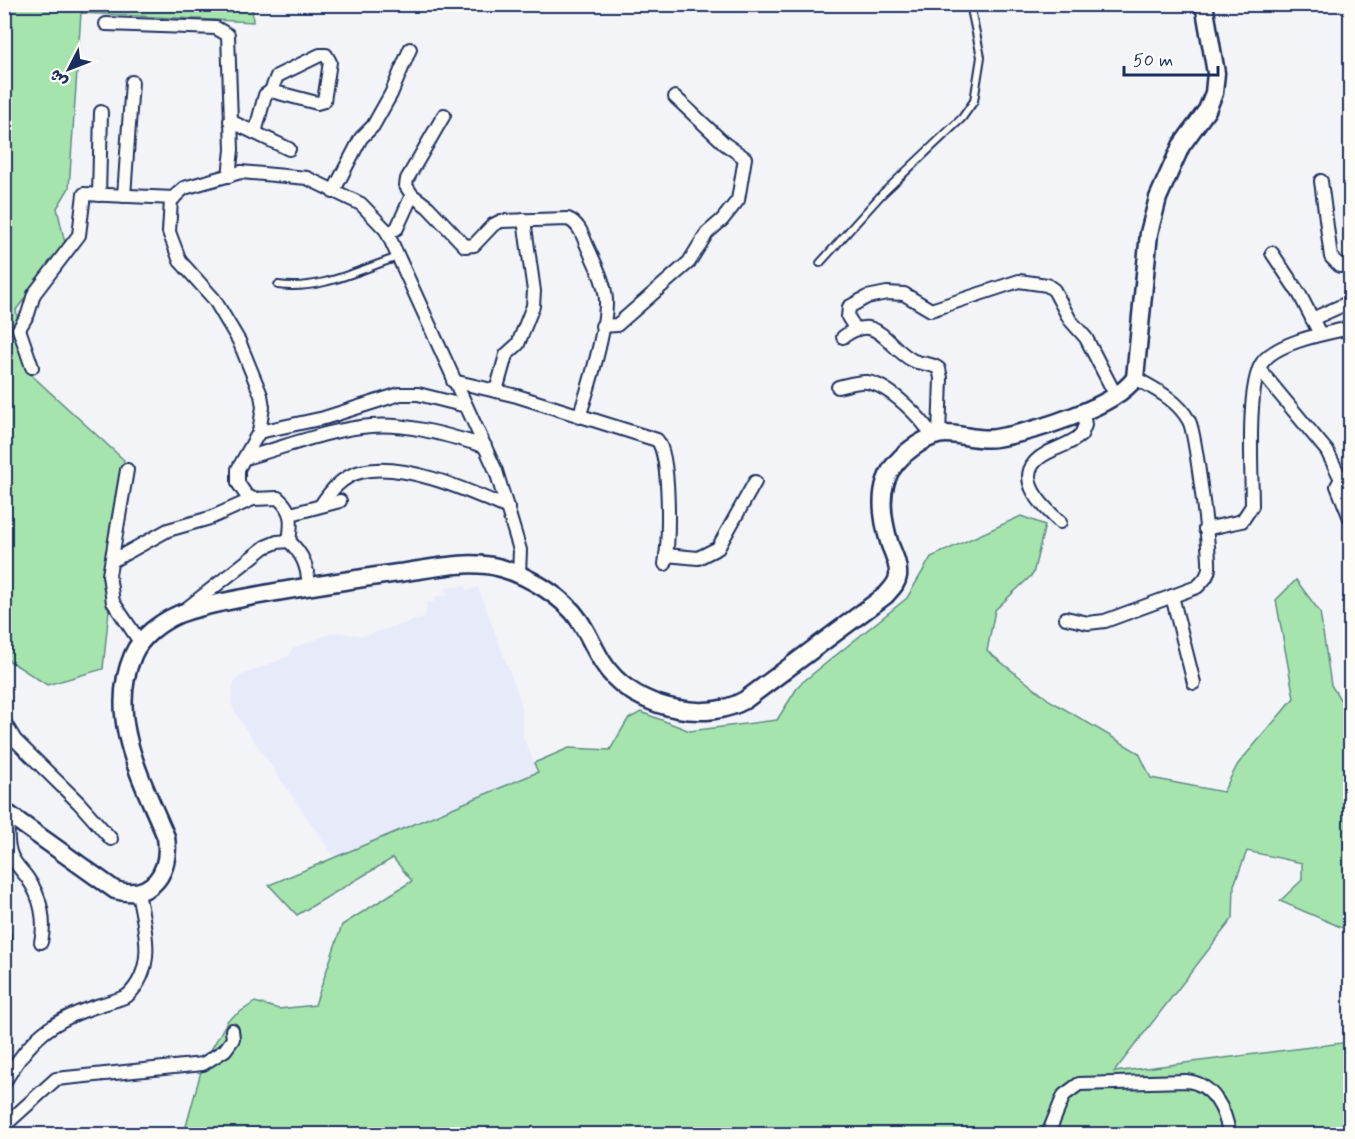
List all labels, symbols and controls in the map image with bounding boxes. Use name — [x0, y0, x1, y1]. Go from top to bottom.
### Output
north arrow — [39, 39, 99, 99]
scale bar — [1124, 39, 1218, 77]
text: 50 m — [1133, 49, 1173, 73]
text: ش — [45, 64, 73, 92]

